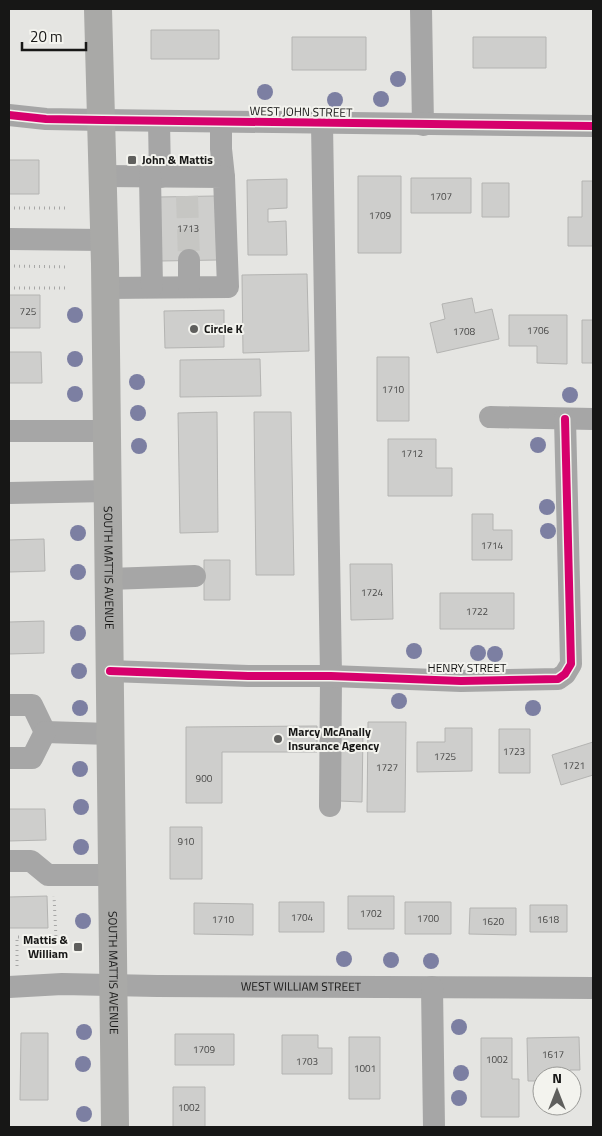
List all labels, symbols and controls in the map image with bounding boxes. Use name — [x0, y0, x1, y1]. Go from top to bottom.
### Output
scale bar — [22, 20, 86, 52]
text: 20 m — [30, 25, 63, 48]
street label: WEST JOHN STREET — [249, 101, 353, 122]
place label: John & Mattis — [142, 150, 213, 169]
marker: John & Mattis — [126, 154, 138, 166]
house number: 1707 — [430, 189, 452, 204]
house number: 1709 — [369, 208, 392, 223]
house number: 1713 — [177, 221, 199, 236]
house number: 725 — [20, 304, 37, 319]
place label: Circle K — [204, 319, 243, 338]
marker: Circle K — [188, 323, 200, 335]
house number: 1706 — [527, 323, 550, 338]
house number: 1708 — [453, 324, 476, 339]
house number: 1710 — [382, 382, 405, 397]
house number: 1712 — [401, 446, 423, 461]
street label: SOUTH MATTIS AVENUE — [99, 506, 119, 630]
house number: 1714 — [481, 538, 504, 553]
house number: 1724 — [361, 585, 384, 600]
house number: 1722 — [466, 604, 488, 619]
street label: HENRY STREET — [428, 658, 507, 677]
place label: Marcy McAnally Insurance Agency — [288, 722, 379, 755]
marker: Marcy McAnally Insurance Agency — [272, 733, 284, 745]
house number: 1723 — [503, 744, 525, 759]
house number: 1725 — [434, 749, 457, 764]
house number: 1721 — [563, 758, 585, 773]
house number: 1727 — [376, 760, 398, 775]
house number: 900 — [196, 771, 213, 786]
house number: 910 — [178, 834, 195, 849]
house number: 1702 — [360, 906, 382, 921]
house number: 1704 — [291, 910, 314, 925]
street label: SOUTH MATTIS AVENUE — [103, 911, 124, 1035]
house number: 1700 — [417, 911, 440, 926]
house number: 1710 — [212, 912, 235, 927]
house number: 1618 — [537, 912, 560, 927]
house number: 1620 — [482, 914, 505, 929]
place label: Mattis & William — [23, 930, 69, 963]
marker: Mattis & William — [72, 941, 84, 953]
street label: WEST WILLIAM STREET — [241, 976, 362, 996]
house number: 1709 — [193, 1042, 216, 1057]
house number: 1617 — [542, 1047, 564, 1062]
house number: 1002 — [486, 1052, 508, 1067]
house number: 1703 — [296, 1054, 318, 1069]
house number: 1001 — [354, 1061, 376, 1076]
north arrow — [532, 1066, 582, 1116]
text: N — [552, 1067, 562, 1088]
house number: 1002 — [178, 1100, 200, 1115]

